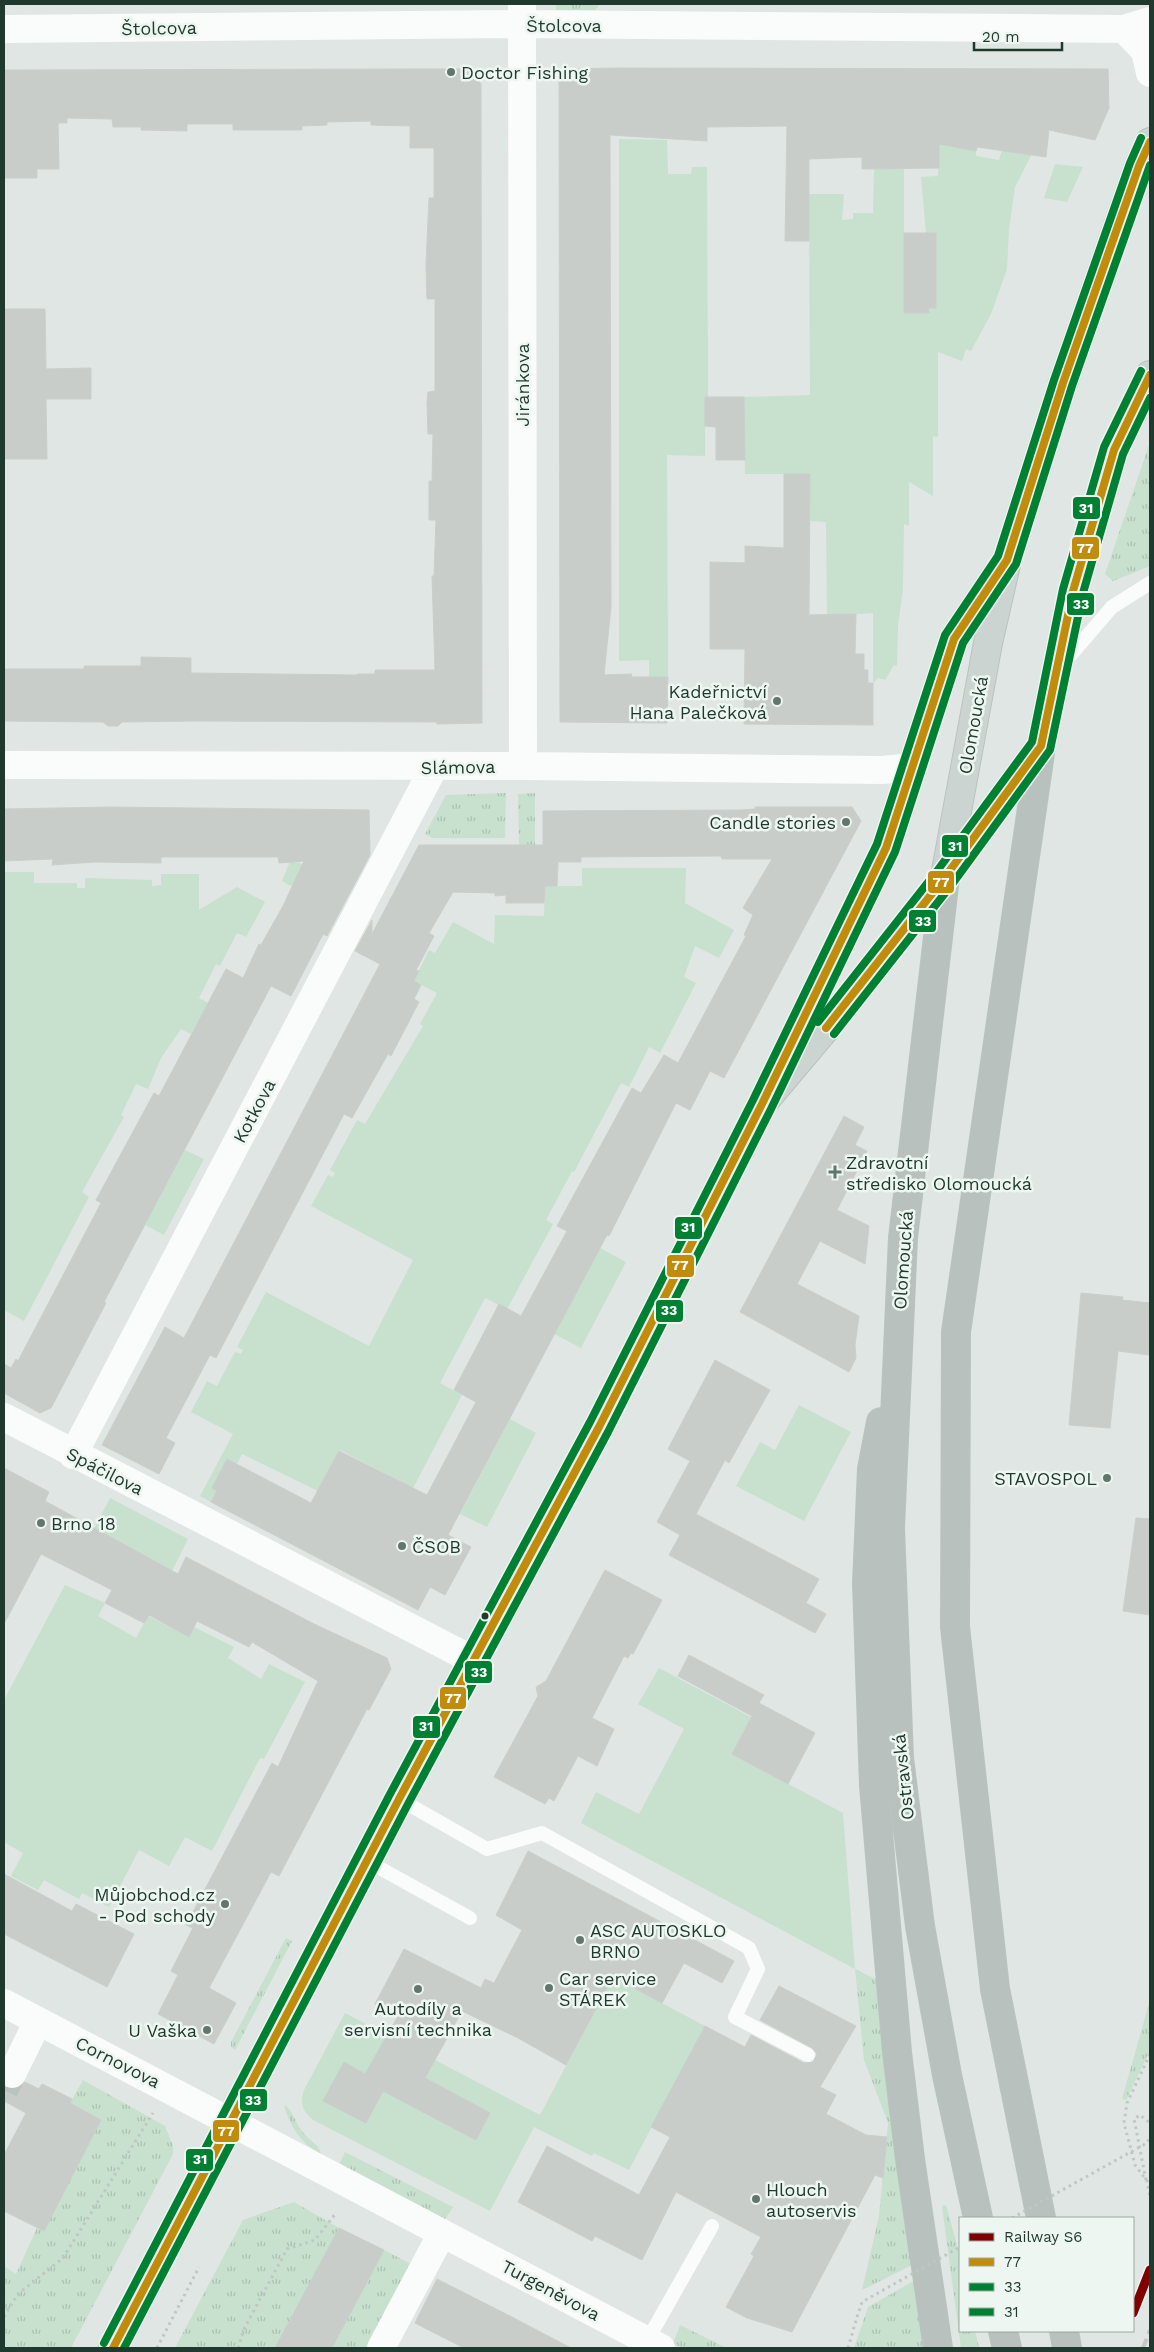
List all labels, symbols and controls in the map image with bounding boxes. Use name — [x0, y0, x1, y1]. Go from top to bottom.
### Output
street label: Štolcova — [526, 15, 602, 36]
street label: Štolcova — [121, 17, 197, 39]
scale bar — [974, 20, 1062, 52]
text: 20 m — [982, 28, 1020, 46]
place label: Doctor Fishing — [461, 62, 589, 83]
marker: Doctor Fishing — [445, 66, 457, 78]
street label: Jiránkova — [512, 343, 533, 427]
line badge: 31 — [1072, 496, 1101, 520]
text: 31 — [1079, 500, 1093, 516]
line badge: 77 — [1071, 536, 1100, 560]
text: 77 — [1076, 540, 1094, 556]
line badge: 33 — [1066, 592, 1095, 616]
text: 33 — [1073, 596, 1089, 612]
street label: Olomoucká — [954, 674, 992, 776]
place label: Kadeřnictví Hana Palečková — [630, 681, 767, 723]
marker: Kadeřnictví Hana Palečková — [771, 695, 783, 707]
street label: Slámova — [421, 756, 495, 778]
place label: Candle stories — [709, 812, 836, 833]
marker: Candle stories — [840, 816, 852, 828]
line badge: 31 — [941, 834, 969, 858]
text: 31 — [948, 838, 962, 854]
line badge: 77 — [927, 870, 955, 894]
text: 77 — [932, 874, 950, 890]
line badge: 33 — [908, 909, 937, 933]
text: 33 — [915, 913, 931, 929]
street label: Kotkova — [228, 1076, 280, 1146]
place label: Zdravotní středisko Olomoucká — [846, 1152, 1032, 1194]
marker: Zdravotní středisko Olomoucká — [828, 1165, 842, 1179]
street label: Olomoucká — [889, 1210, 917, 1310]
line badge: 31 — [674, 1216, 703, 1240]
text: 31 — [681, 1219, 695, 1235]
line badge: 77 — [666, 1254, 695, 1278]
text: 77 — [671, 1257, 689, 1273]
line badge: 33 — [655, 1299, 684, 1323]
text: 33 — [661, 1302, 677, 1318]
street label: Spáčilova — [63, 1443, 147, 1499]
place label: STAVOSPOL — [994, 1468, 1097, 1489]
marker: STAVOSPOL — [1101, 1472, 1113, 1484]
place label: Brno 18 — [51, 1513, 116, 1534]
marker: Brno 18 — [35, 1517, 47, 1529]
place label: ČSOB — [412, 1536, 461, 1557]
marker: ČSOB — [396, 1540, 408, 1552]
unlabelled marker — [480, 1611, 490, 1621]
line badge: 33 — [464, 1660, 493, 1684]
text: 33 — [471, 1664, 487, 1680]
line badge: 77 — [439, 1686, 467, 1710]
text: 77 — [444, 1690, 462, 1706]
line badge: 31 — [412, 1715, 441, 1739]
text: 31 — [419, 1718, 433, 1734]
street label: Ostravská — [888, 1733, 918, 1821]
place label: Můjobchod.cz - Pod schody — [94, 1884, 216, 1926]
marker: Můjobchod.cz - Pod schody — [219, 1898, 231, 1910]
place label: ASC AUTOSKLO BRNO — [590, 1920, 726, 1962]
marker: ASC AUTOSKLO BRNO — [574, 1934, 586, 1946]
place label: Car service STÁREK — [559, 1968, 656, 2010]
marker: Car service STÁREK — [543, 1982, 555, 1994]
marker: Autodíly a servisní technika — [412, 1983, 424, 1995]
place label: Autodíly a servisní technika — [344, 1998, 492, 2040]
place label: U Vaška — [128, 2020, 197, 2041]
marker: U Vaška — [201, 2024, 213, 2036]
street label: Cornovova — [72, 2032, 164, 2092]
line badge: 33 — [239, 2088, 268, 2112]
text: 33 — [245, 2092, 261, 2108]
line badge: 77 — [212, 2119, 240, 2143]
text: 77 — [217, 2123, 235, 2139]
line badge: 31 — [185, 2148, 214, 2172]
text: 31 — [193, 2151, 207, 2167]
place label: Hlouch autoservis — [766, 2179, 857, 2221]
marker: Hlouch autoservis — [750, 2193, 762, 2205]
legend — [959, 2217, 1134, 2332]
text: Railway S6 — [1004, 2228, 1082, 2246]
text: 77 — [1004, 2253, 1021, 2271]
street label: Turgeněvova — [498, 2255, 604, 2325]
text: 33 — [1004, 2278, 1022, 2296]
text: 31 — [1004, 2303, 1019, 2321]

